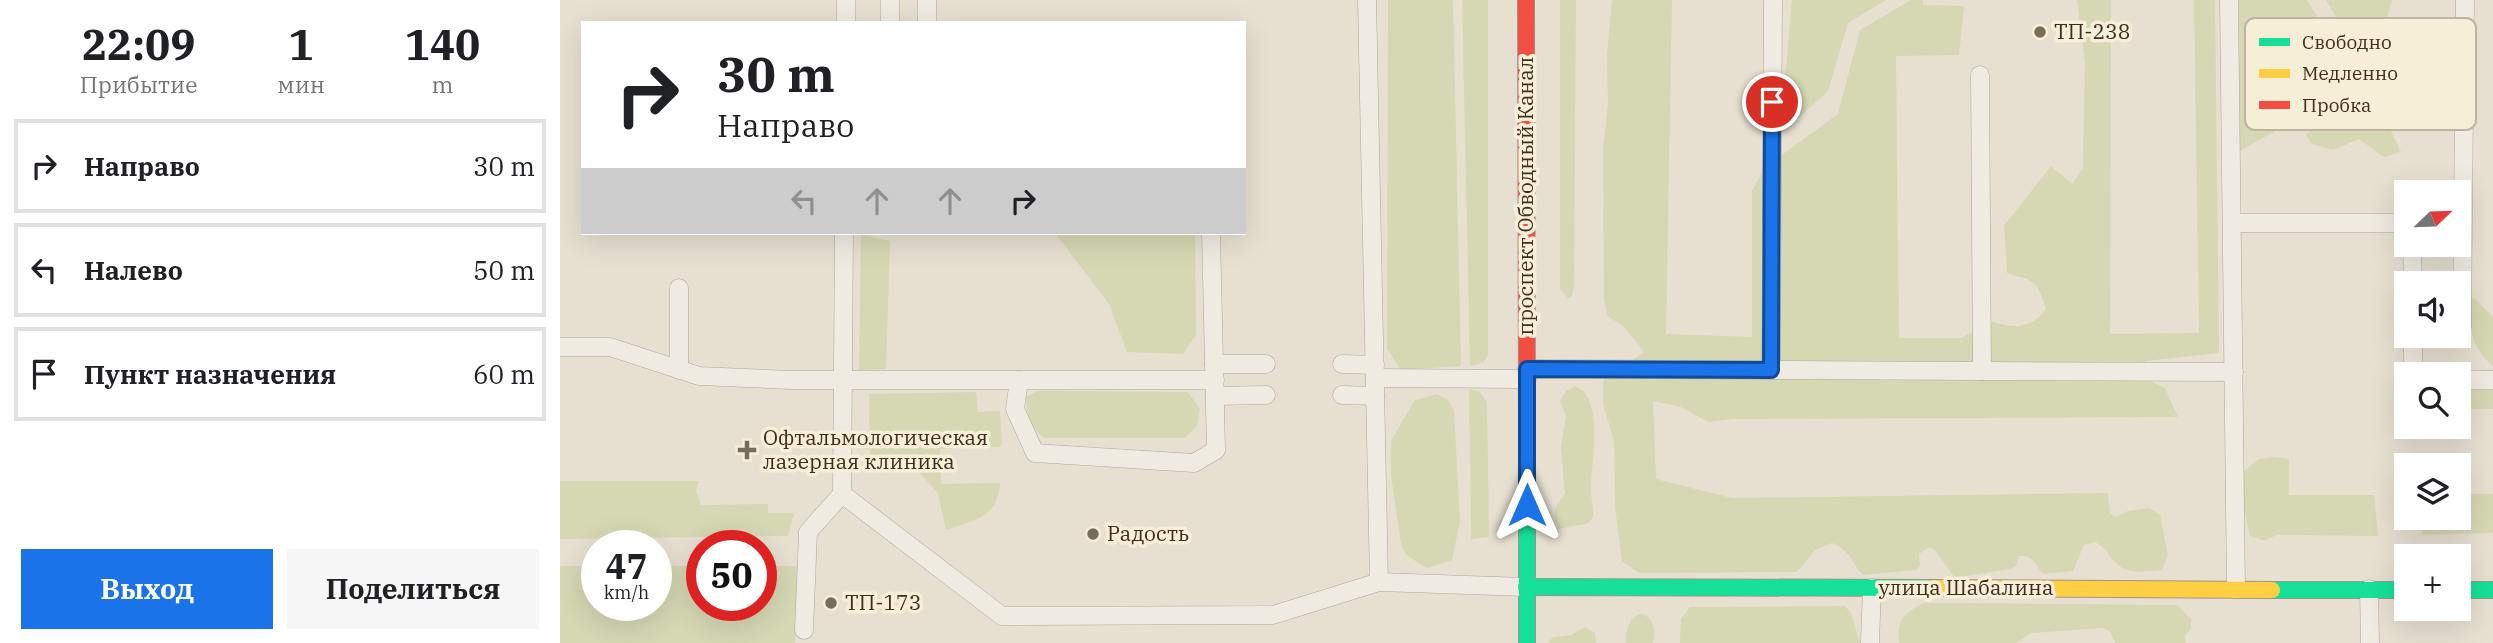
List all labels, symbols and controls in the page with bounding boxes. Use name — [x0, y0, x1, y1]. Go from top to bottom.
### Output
text: 22:09 — [82, 17, 195, 72]
text: 1 — [289, 17, 314, 72]
text: 140 — [405, 17, 480, 72]
place label: ТП-238 — [2054, 17, 2130, 45]
legend — [2245, 18, 2476, 130]
marker: ТП-238 — [2032, 24, 2048, 40]
text: Свободно — [2302, 30, 2392, 54]
text: 30 m — [717, 42, 835, 105]
icon: right — [602, 49, 693, 140]
street label: проспект Обводный Канал — [1511, 56, 1539, 336]
text: Медленно — [2302, 61, 2398, 85]
text: Прибытие — [80, 69, 198, 99]
text: мин — [277, 69, 325, 99]
text: m — [432, 69, 453, 99]
pin — [1742, 72, 1802, 132]
icon: arrive — [1753, 83, 1791, 121]
text: Пробка — [2302, 93, 2371, 117]
text: Направо — [717, 104, 854, 146]
icon: right — [25, 147, 63, 185]
text: Направо — [84, 149, 200, 183]
text: 30 m — [473, 149, 535, 183]
north arrow — [2394, 180, 2471, 257]
map controls — [2394, 180, 2471, 621]
icon: left — [785, 182, 823, 220]
icon: ahead — [858, 182, 896, 220]
icon: ahead — [931, 182, 969, 220]
icon: right — [1004, 182, 1042, 220]
icon: left — [25, 251, 63, 289]
text: Налево — [84, 253, 183, 287]
text: 50 m — [473, 253, 535, 287]
button: sound — [2394, 271, 2471, 348]
icon: arrive — [25, 355, 63, 393]
text: Пункт назначения — [84, 357, 336, 391]
text: 60 m — [473, 357, 535, 391]
button: search — [2394, 362, 2471, 439]
place label: Офтальмологическая лазерная клиника — [763, 423, 988, 475]
marker: Офтальмологическая лазерная клиника — [737, 440, 757, 460]
button: layers — [2394, 453, 2471, 530]
position arrow — [1490, 468, 1564, 542]
place label: Радость — [1107, 519, 1189, 547]
marker: Радость — [1085, 526, 1101, 542]
speed limit sign: 50 — [686, 530, 777, 621]
text: 47 — [605, 543, 648, 589]
button: + — [2394, 544, 2471, 621]
button: Выход — [21, 549, 273, 629]
button: Поделиться — [287, 549, 539, 629]
street label: улица Шабалина — [1879, 573, 2053, 601]
text: km/h — [604, 581, 649, 604]
place label: ТП-173 — [845, 588, 921, 616]
marker: ТП-173 — [823, 595, 839, 611]

